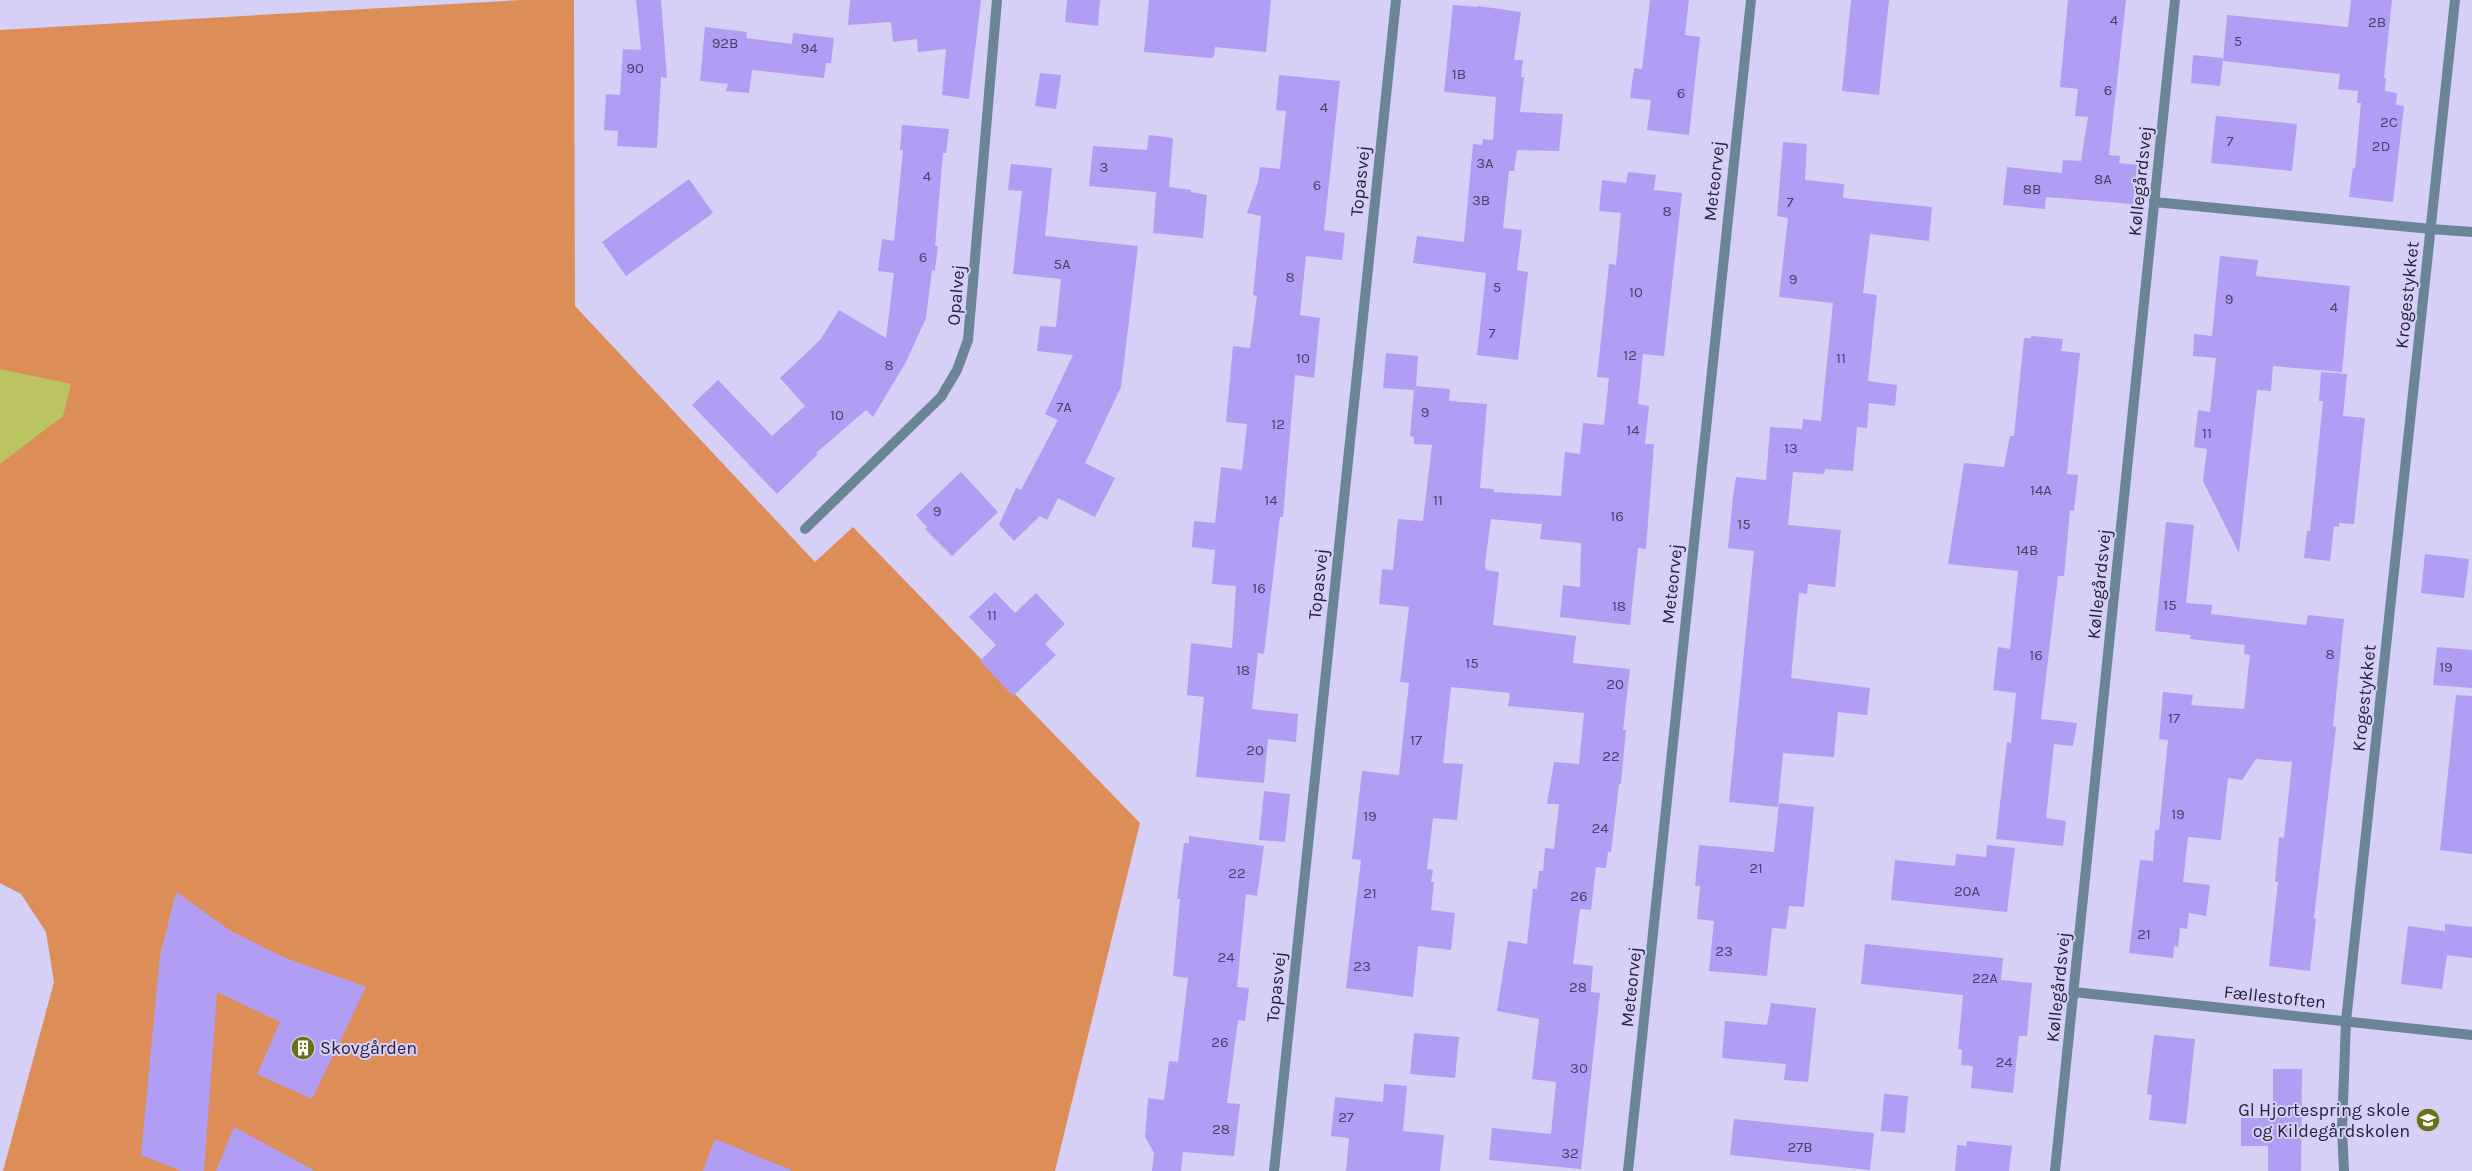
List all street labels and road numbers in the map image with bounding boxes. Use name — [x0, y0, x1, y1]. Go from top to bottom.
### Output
street label: Køllegårdsvej — [2123, 125, 2157, 237]
street label: Meteorvej — [1699, 140, 1729, 222]
street label: Topasvej — [1345, 144, 1375, 218]
street label: Krogestykket — [2390, 240, 2424, 350]
street label: Opalvej — [942, 264, 970, 326]
street label: Køllegårdsvej — [2082, 528, 2116, 640]
street label: Meteorvej — [1657, 543, 1687, 625]
street label: Topasvej — [1303, 547, 1333, 621]
street label: Krogestykket — [2347, 643, 2381, 753]
street label: Køllegårdsvej — [2041, 931, 2075, 1043]
street label: Meteorvej — [1616, 946, 1646, 1028]
street label: Topasvej — [1261, 950, 1291, 1024]
street label: Fællestoften — [2223, 981, 2327, 1013]

